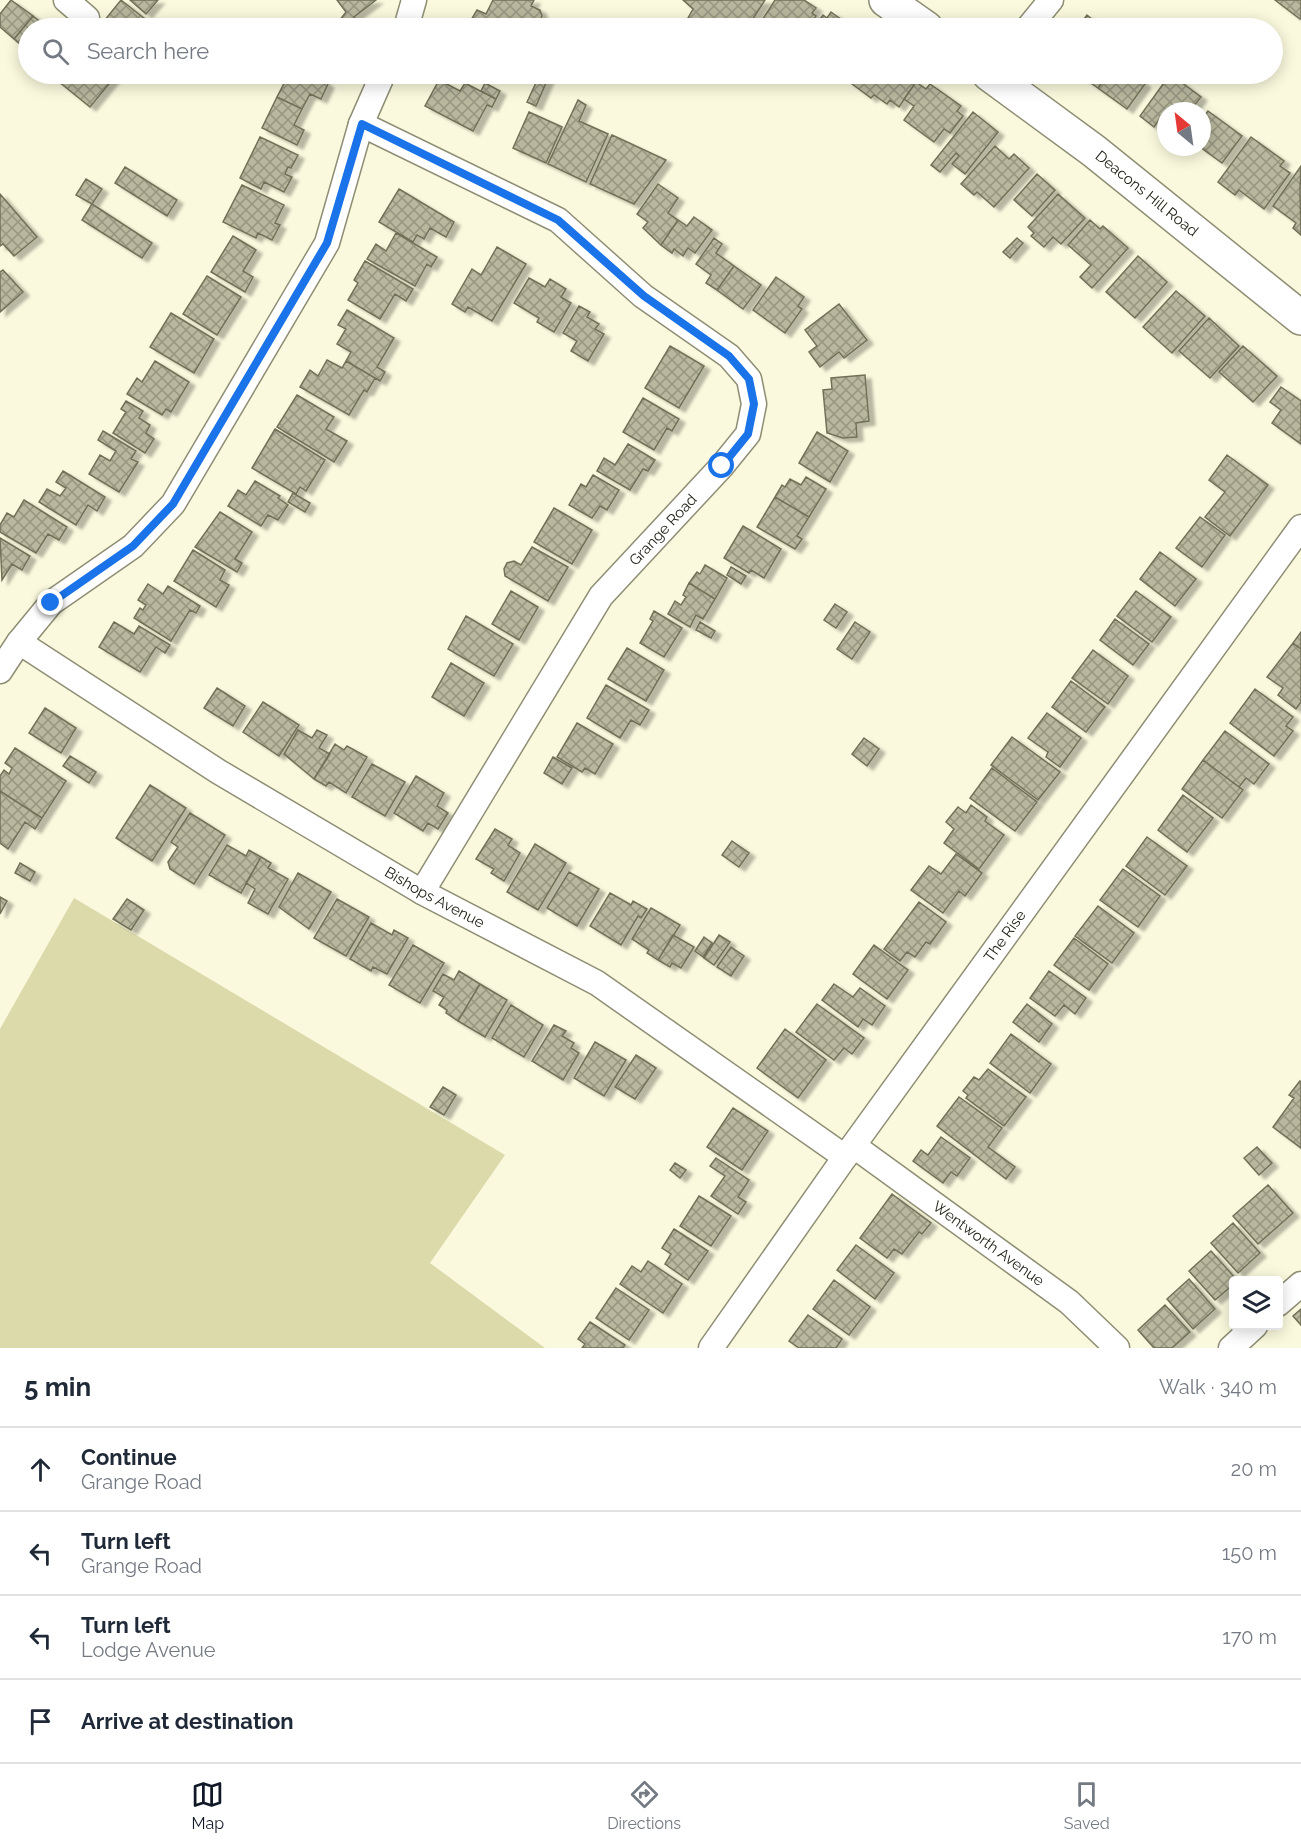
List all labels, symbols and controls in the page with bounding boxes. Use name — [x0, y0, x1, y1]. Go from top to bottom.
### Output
search box — [18, 18, 1283, 84]
icon: search — [39, 35, 72, 68]
text: Search here — [87, 38, 209, 64]
north arrow — [1157, 102, 1211, 156]
street label: Deacons Hill Road — [1092, 147, 1202, 240]
route start — [708, 452, 734, 478]
street label: Grange Road — [625, 491, 701, 569]
route end — [37, 589, 63, 615]
street label: Bishops Avenue — [381, 863, 488, 932]
street label: The Rise — [980, 907, 1030, 966]
street label: Wentworth Avenue — [929, 1197, 1048, 1290]
map controls — [1229, 1276, 1283, 1330]
button: layers — [1229, 1276, 1283, 1330]
text: 5 min — [24, 1372, 91, 1402]
text: Walk · 340 m — [1159, 1375, 1277, 1399]
text: Continue — [81, 1444, 177, 1470]
icon: ahead — [24, 1453, 57, 1486]
text: 20 m — [1231, 1457, 1277, 1481]
text: Grange Road — [81, 1470, 202, 1494]
text: Turn left — [81, 1528, 171, 1554]
icon: left — [24, 1537, 57, 1570]
text: 150 m — [1222, 1541, 1277, 1565]
text: Grange Road — [81, 1554, 202, 1578]
text: Turn left — [81, 1612, 171, 1638]
icon: left — [24, 1621, 57, 1654]
text: 170 m — [1222, 1625, 1277, 1649]
text: Lodge Avenue — [81, 1638, 216, 1662]
icon: arrive — [24, 1705, 57, 1738]
text: Arrive at destination — [81, 1708, 294, 1734]
tab: Map — [191, 1778, 224, 1833]
tab: Directions — [607, 1778, 681, 1833]
tab: Saved — [1064, 1778, 1110, 1833]

